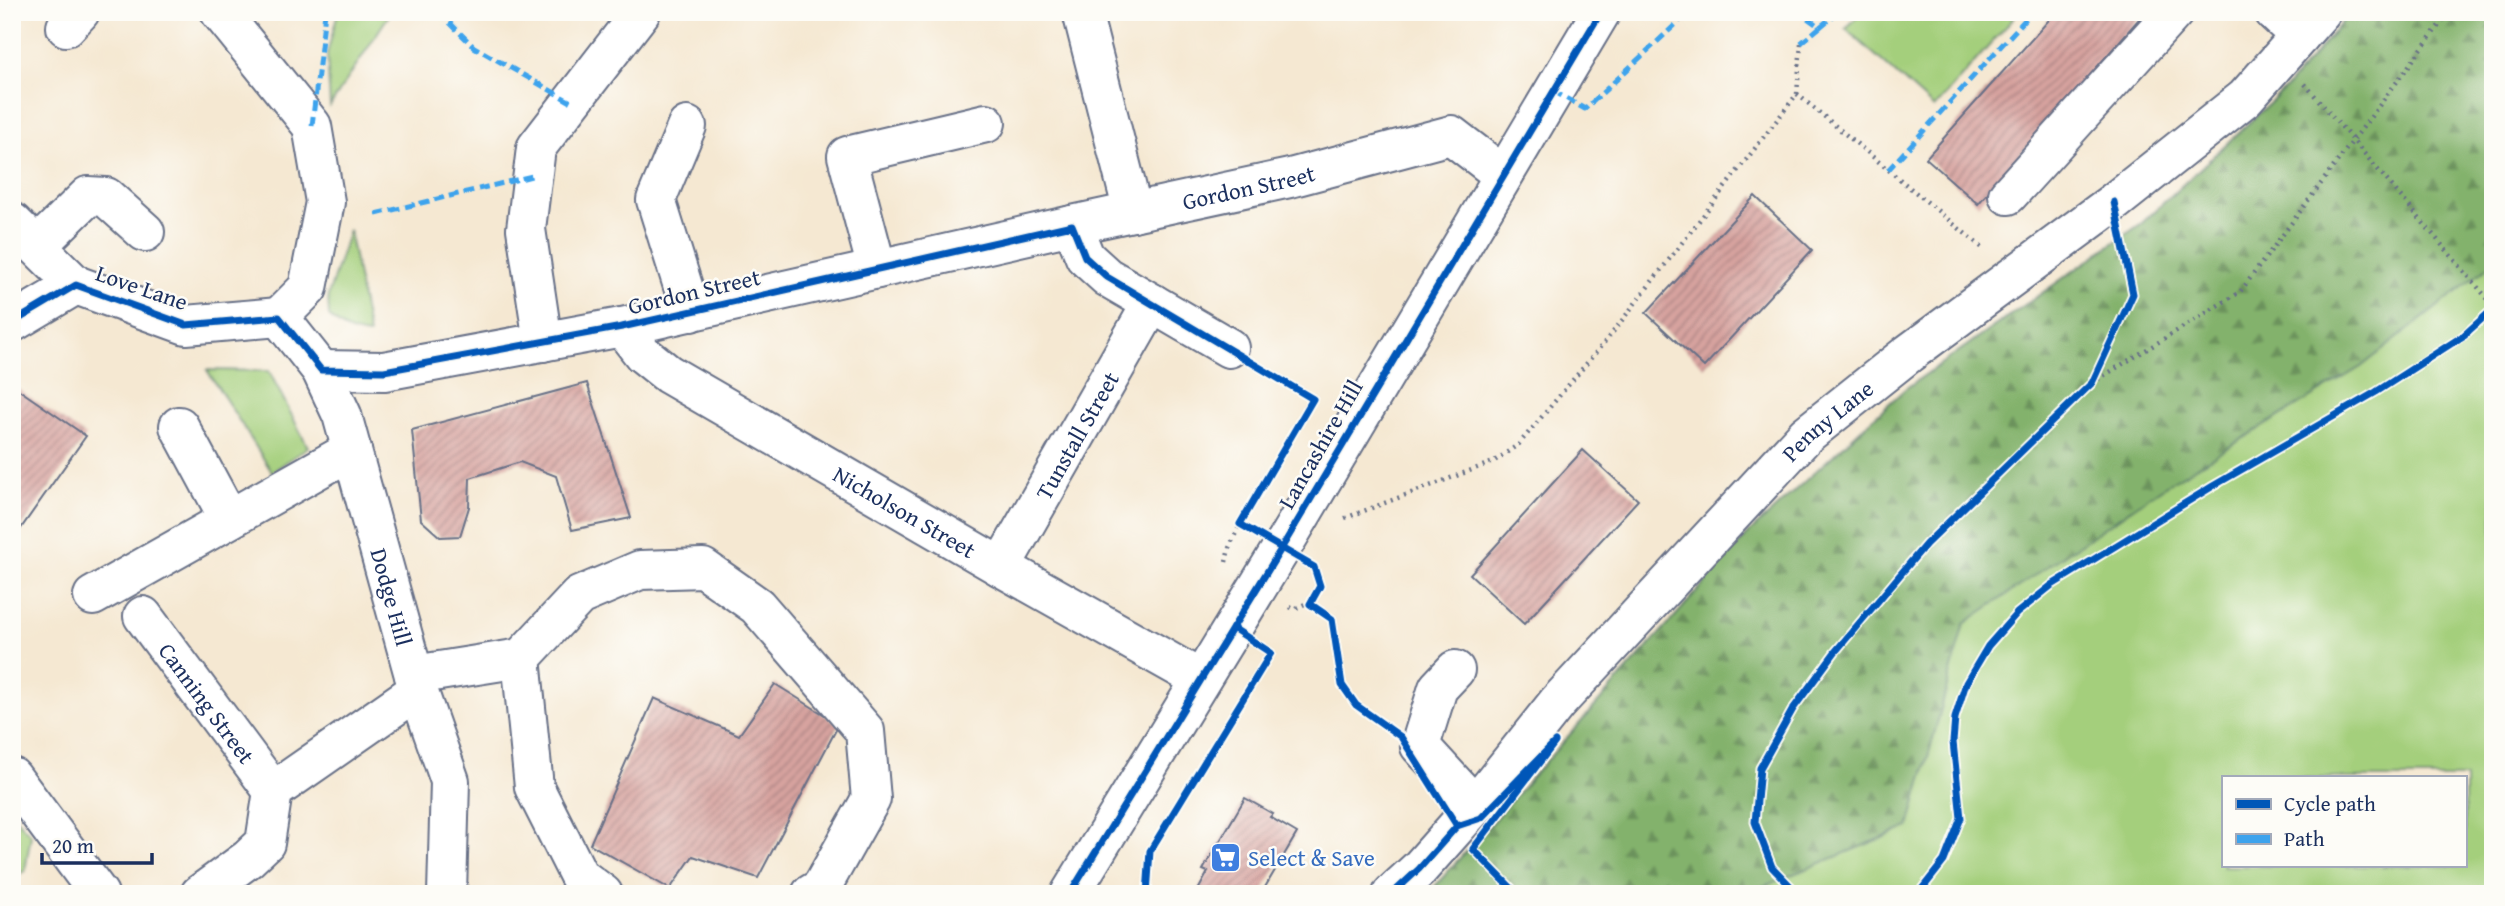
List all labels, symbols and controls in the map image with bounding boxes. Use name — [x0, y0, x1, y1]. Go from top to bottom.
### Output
street label: Gordon Street — [1179, 156, 1318, 217]
street label: Love Lane — [92, 256, 192, 318]
street label: Gordon Street — [625, 260, 763, 322]
street label: Tunstall Street — [1027, 365, 1126, 505]
street label: Penny Lane — [1773, 372, 1880, 468]
street label: Lancashire Hill — [1270, 373, 1370, 515]
street label: Nicholson Street — [828, 457, 982, 566]
street label: Dodge Hill — [363, 544, 421, 649]
street label: Canning Street — [151, 635, 263, 770]
legend — [2222, 776, 2466, 867]
text: Cycle path — [2284, 788, 2376, 819]
scale bar — [42, 822, 152, 866]
text: Path — [2284, 823, 2325, 854]
text: 20 m — [52, 830, 94, 861]
supermarket icon: Select & Save — [1208, 840, 1242, 874]
place label: Select & Save — [1248, 841, 1375, 874]

